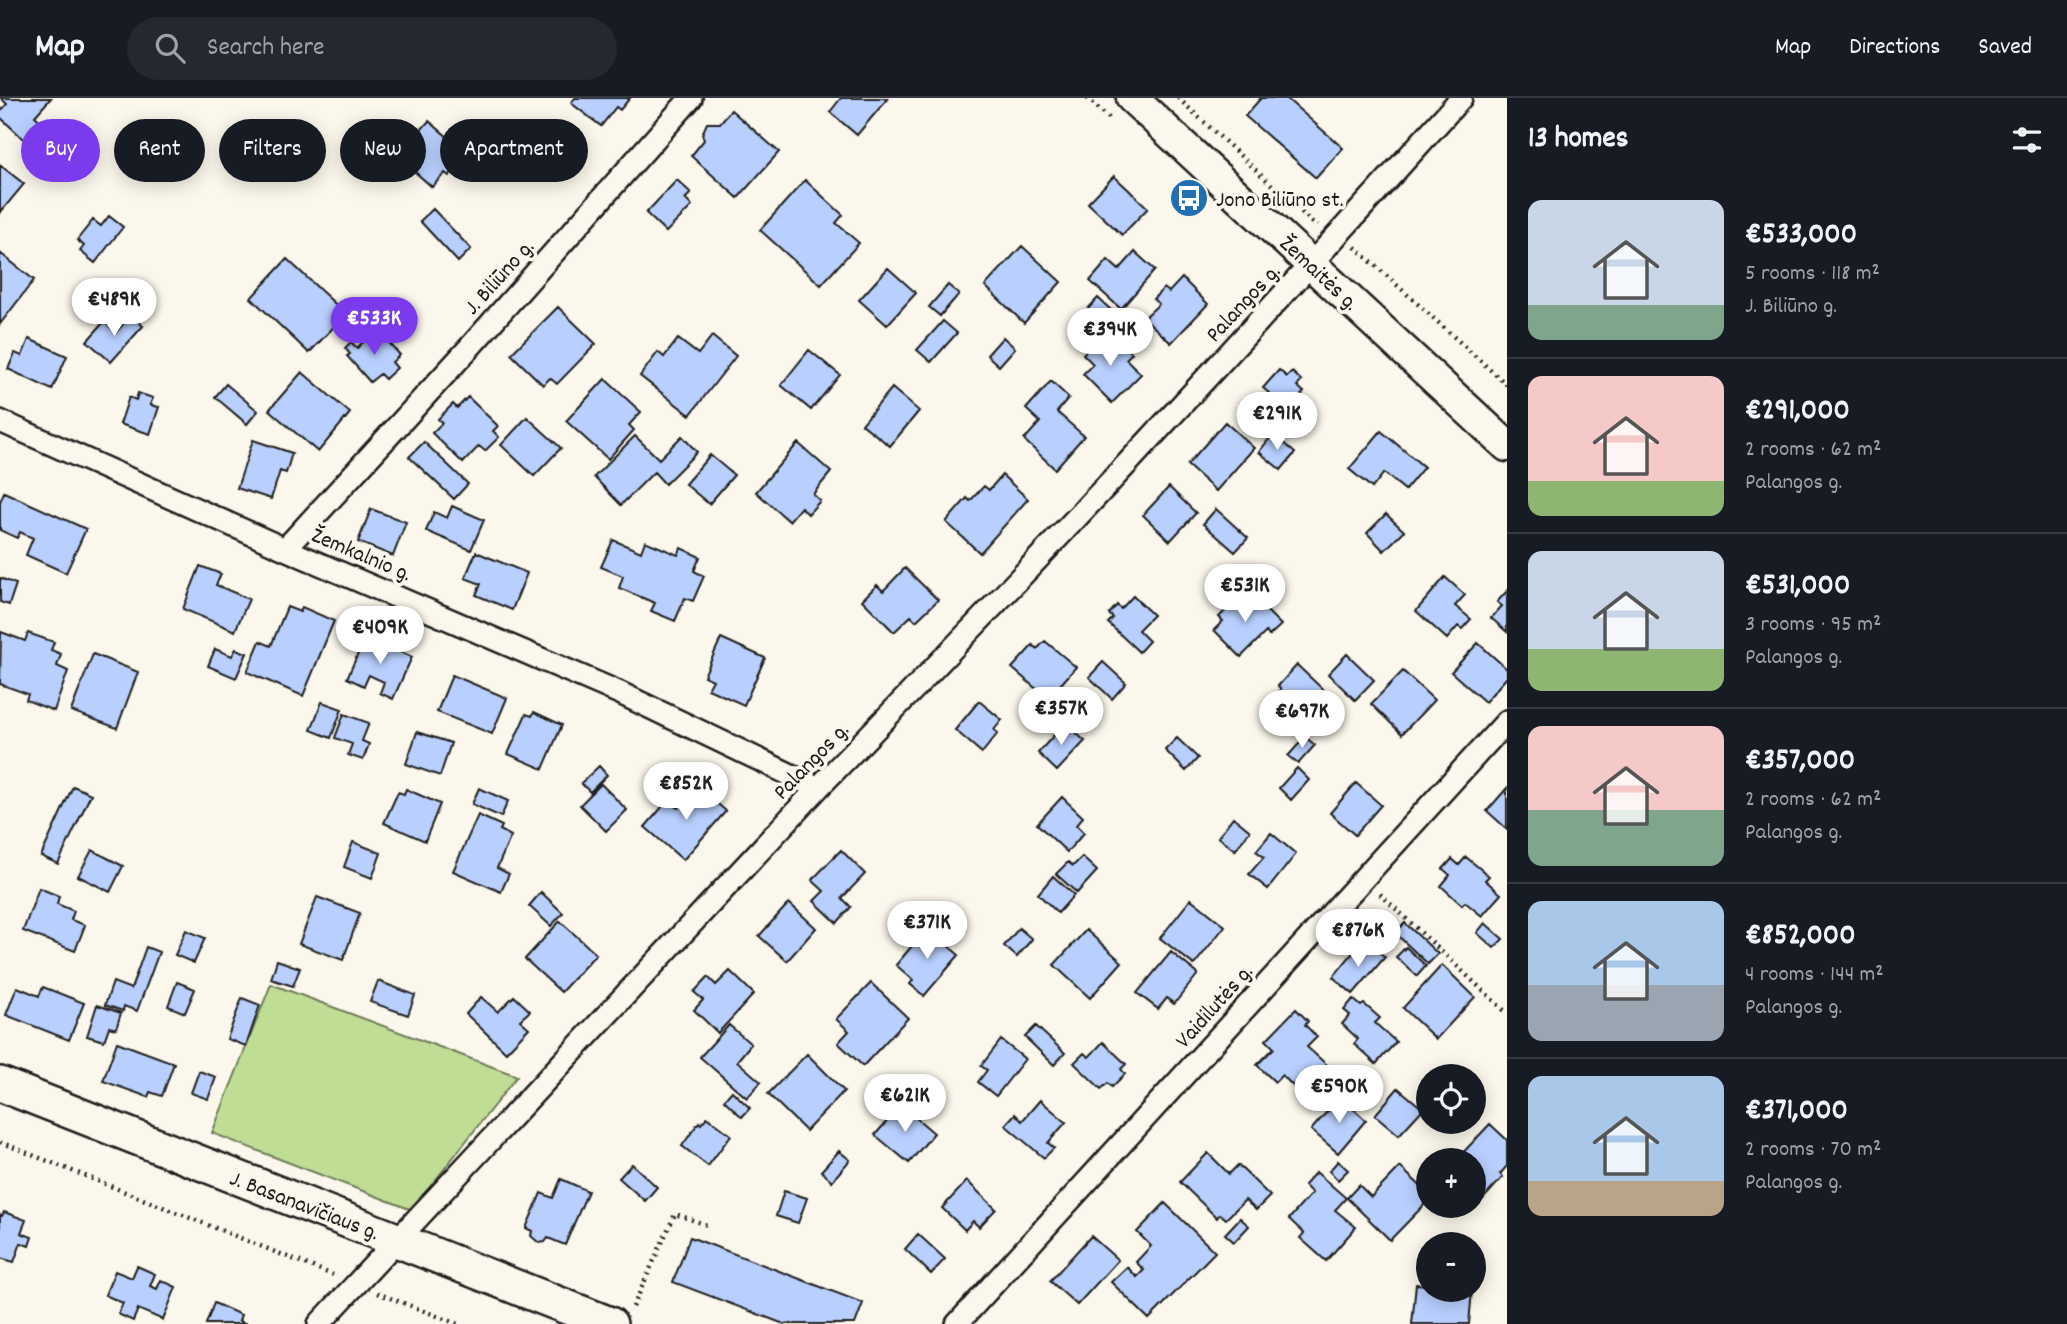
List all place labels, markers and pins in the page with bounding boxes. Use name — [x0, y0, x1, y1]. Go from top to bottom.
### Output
bus stop icon: Jono Biliūno st. — [1168, 177, 1210, 219]
place label: Jono Biliūno st. — [1216, 185, 1344, 218]
pin: €489K — [65, 278, 163, 338]
pin: €533K — [325, 298, 423, 357]
pin: €394K — [1061, 308, 1159, 368]
pin: €291K — [1228, 392, 1326, 452]
pin: €531K — [1196, 564, 1294, 624]
pin: €409K — [331, 606, 429, 666]
pin: €357K — [1012, 688, 1110, 747]
pin: €697K — [1253, 690, 1351, 750]
pin: €852K — [637, 762, 735, 822]
pin: €371K — [878, 902, 976, 961]
pin: €876K — [1309, 910, 1407, 969]
pin: €590K — [1290, 1066, 1388, 1125]
pin: €621K — [856, 1074, 954, 1134]

